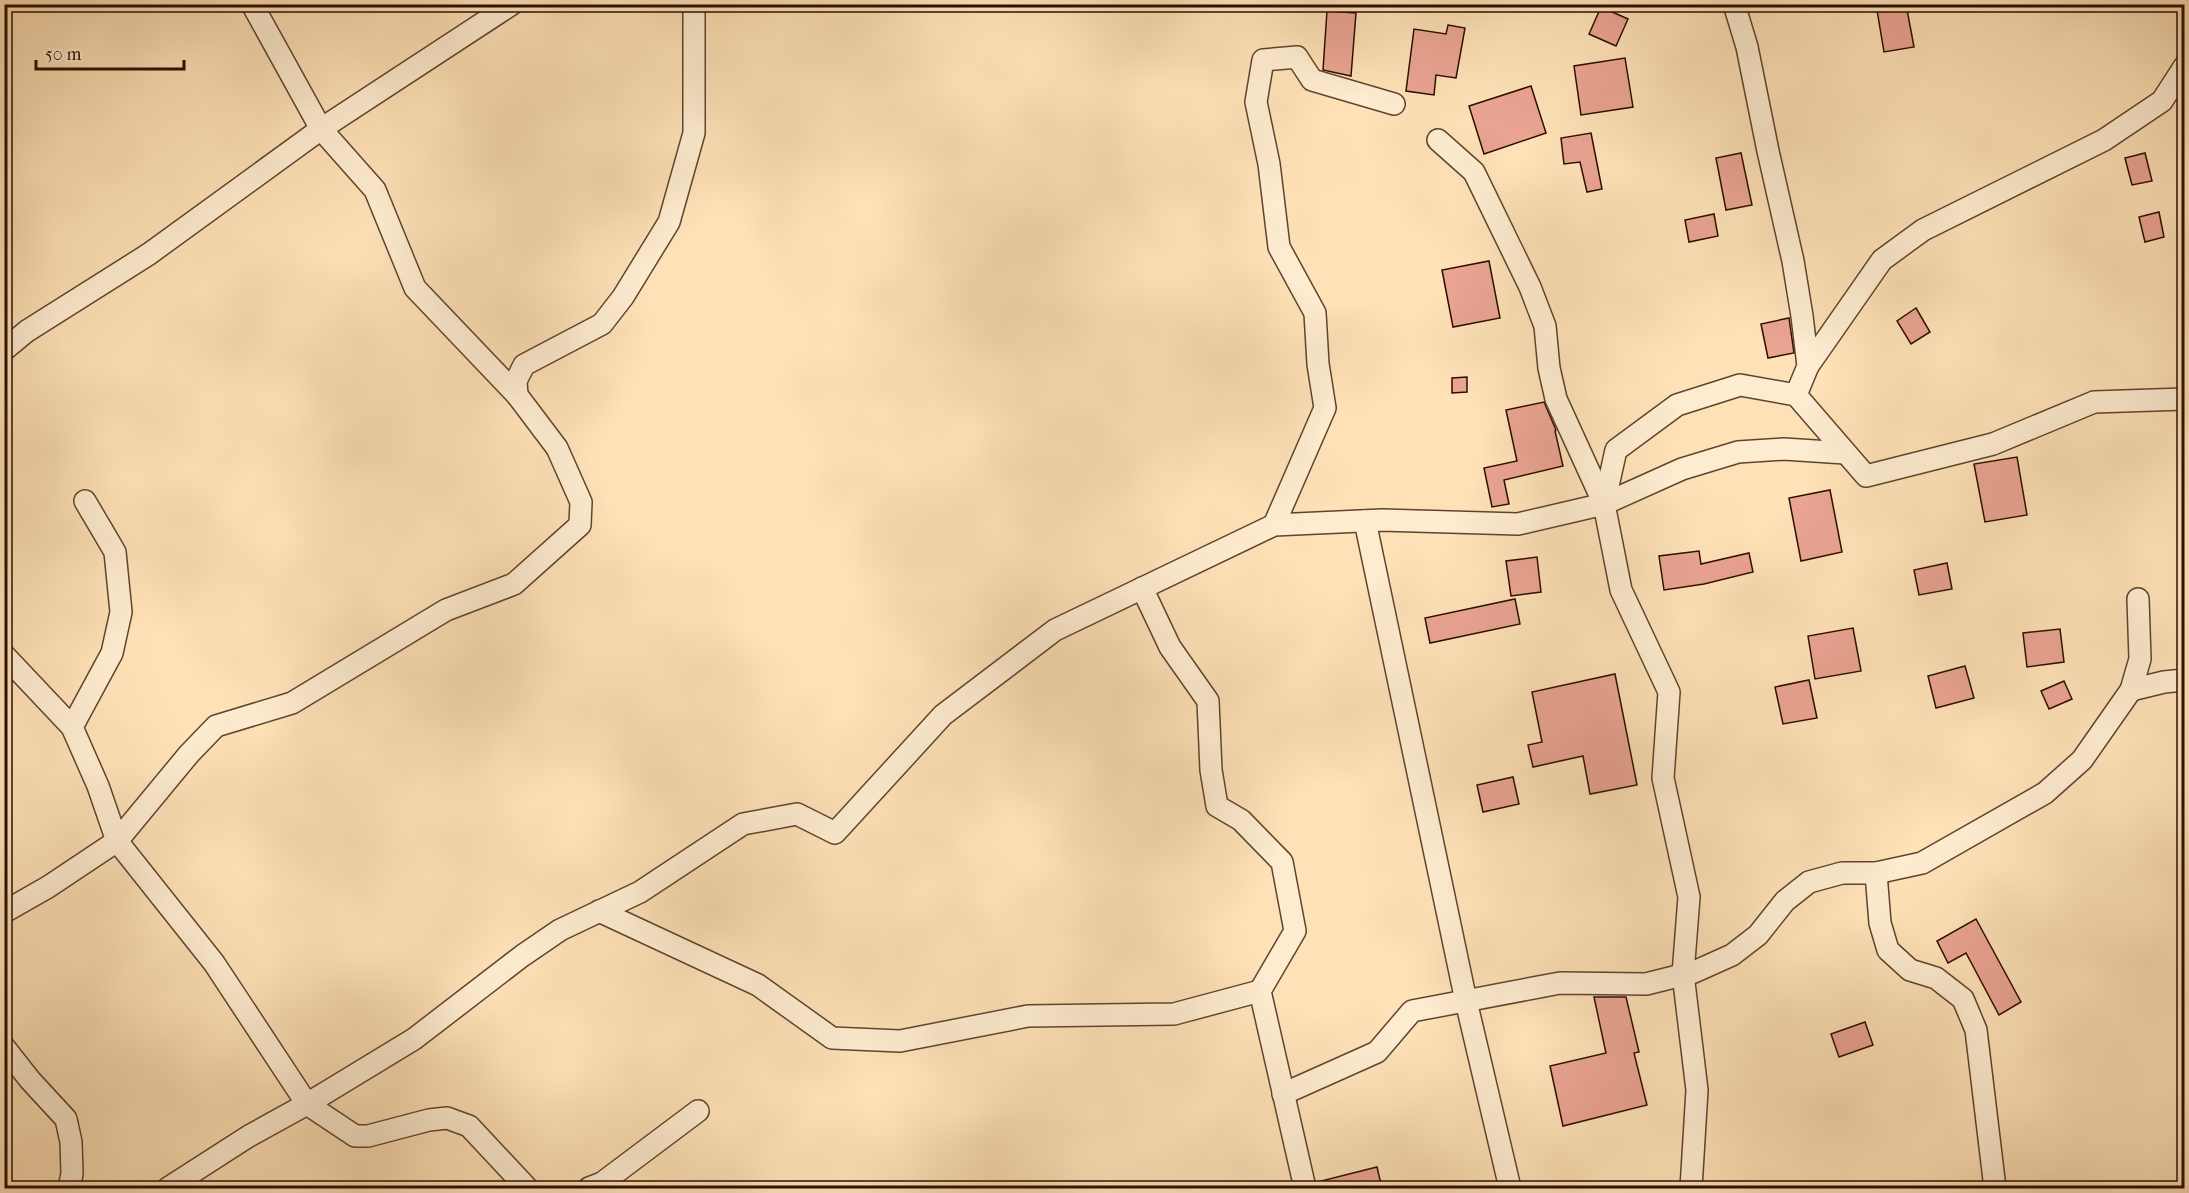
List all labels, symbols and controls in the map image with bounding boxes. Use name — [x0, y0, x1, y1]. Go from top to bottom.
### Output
scale bar — [36, 33, 184, 71]
text: 50 m — [45, 44, 82, 65]

